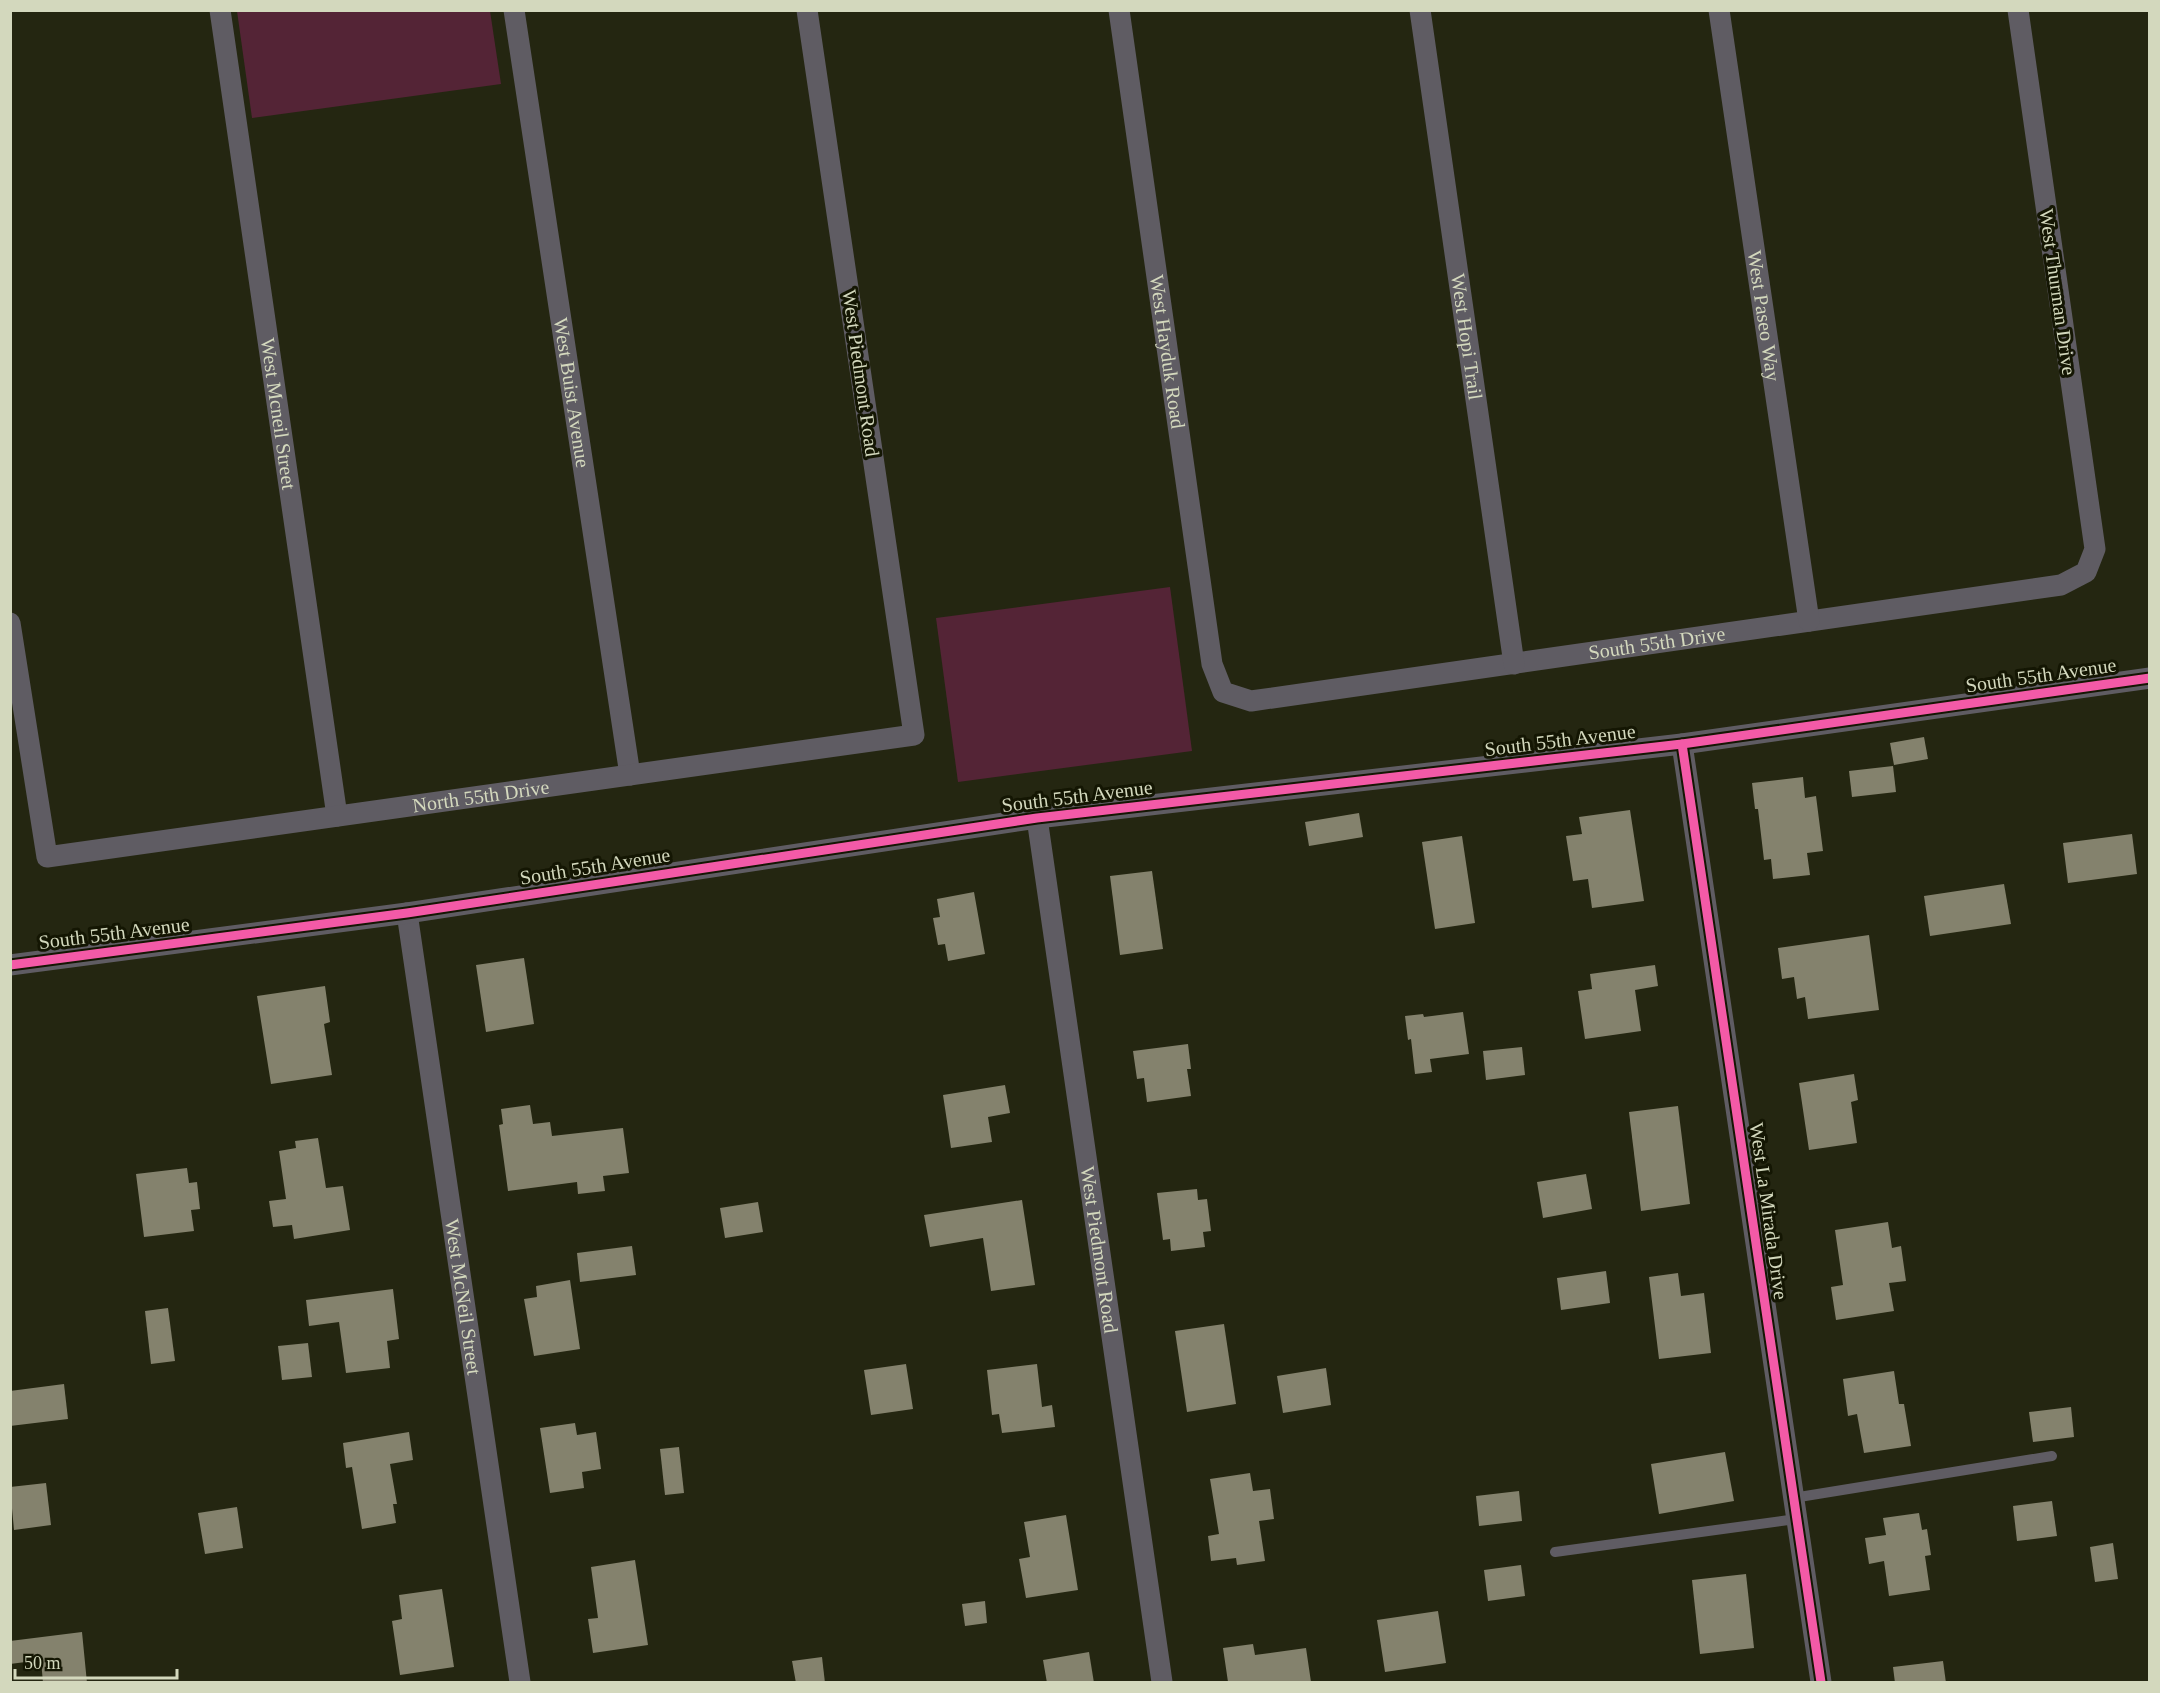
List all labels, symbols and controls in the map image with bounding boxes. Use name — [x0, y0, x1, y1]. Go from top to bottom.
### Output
street label: West Thurman Drive — [2035, 207, 2081, 377]
street label: West Paseo Way — [1744, 249, 1785, 383]
street label: West Hopi Trail — [1447, 272, 1487, 402]
street label: West Hayduk Road — [1146, 273, 1189, 430]
street label: West Piedmont Road — [838, 288, 884, 458]
street label: West Buist Avenue — [550, 316, 594, 469]
street label: West Mcneil Street — [257, 337, 301, 491]
street label: South 55th Drive — [1587, 622, 1727, 664]
street label: South 55th Avenue — [1964, 654, 2118, 696]
street label: South 55th Avenue — [1483, 720, 1637, 760]
street label: North 55th Drive — [411, 775, 551, 816]
street label: South 55th Avenue — [1000, 776, 1154, 816]
street label: South 55th Avenue — [518, 843, 672, 889]
street label: South 55th Avenue — [37, 913, 191, 953]
street label: West La Mirada Drive — [1746, 1121, 1792, 1301]
street label: West Piedmont Road — [1076, 1165, 1122, 1334]
street label: West McNeil Street — [441, 1217, 486, 1377]
scale bar — [15, 1642, 177, 1680]
text: 50 m — [24, 1653, 61, 1673]

